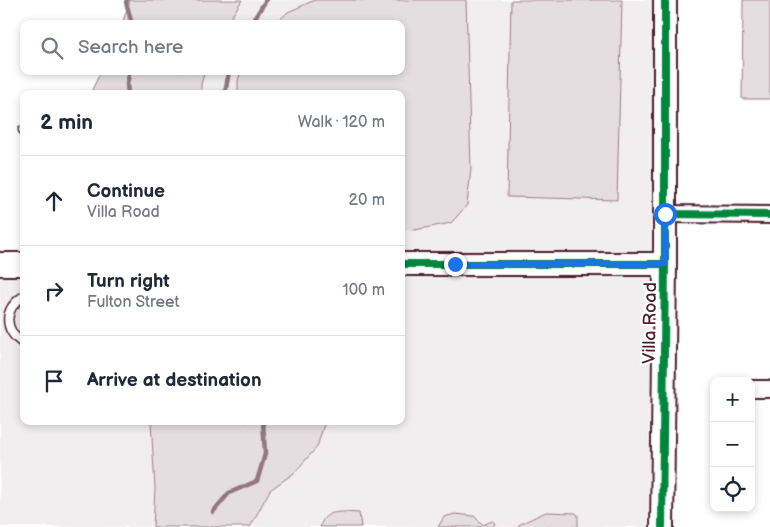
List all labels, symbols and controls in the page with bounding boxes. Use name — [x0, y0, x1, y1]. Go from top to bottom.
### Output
search box — [20, 20, 405, 75]
icon: search — [38, 34, 66, 62]
text: Search here — [78, 36, 183, 59]
text: 2 min — [40, 110, 93, 135]
text: Walk · 120 m — [298, 113, 385, 132]
text: Continue — [87, 180, 165, 203]
icon: ahead — [40, 187, 68, 215]
text: 20 m — [349, 191, 385, 210]
text: Villa Road — [87, 203, 160, 222]
route start — [654, 203, 677, 226]
route end — [444, 253, 467, 276]
text: Turn right — [87, 270, 170, 293]
icon: right — [40, 277, 68, 305]
text: 100 m — [342, 281, 385, 300]
street label: Villa Road — [639, 282, 661, 364]
text: Fulton Street — [87, 293, 179, 312]
icon: arrive — [40, 367, 68, 395]
text: Arrive at destination — [87, 369, 262, 392]
map controls — [710, 377, 755, 512]
button: + — [710, 377, 755, 422]
button: − — [710, 422, 755, 467]
button: locate — [710, 467, 755, 512]

